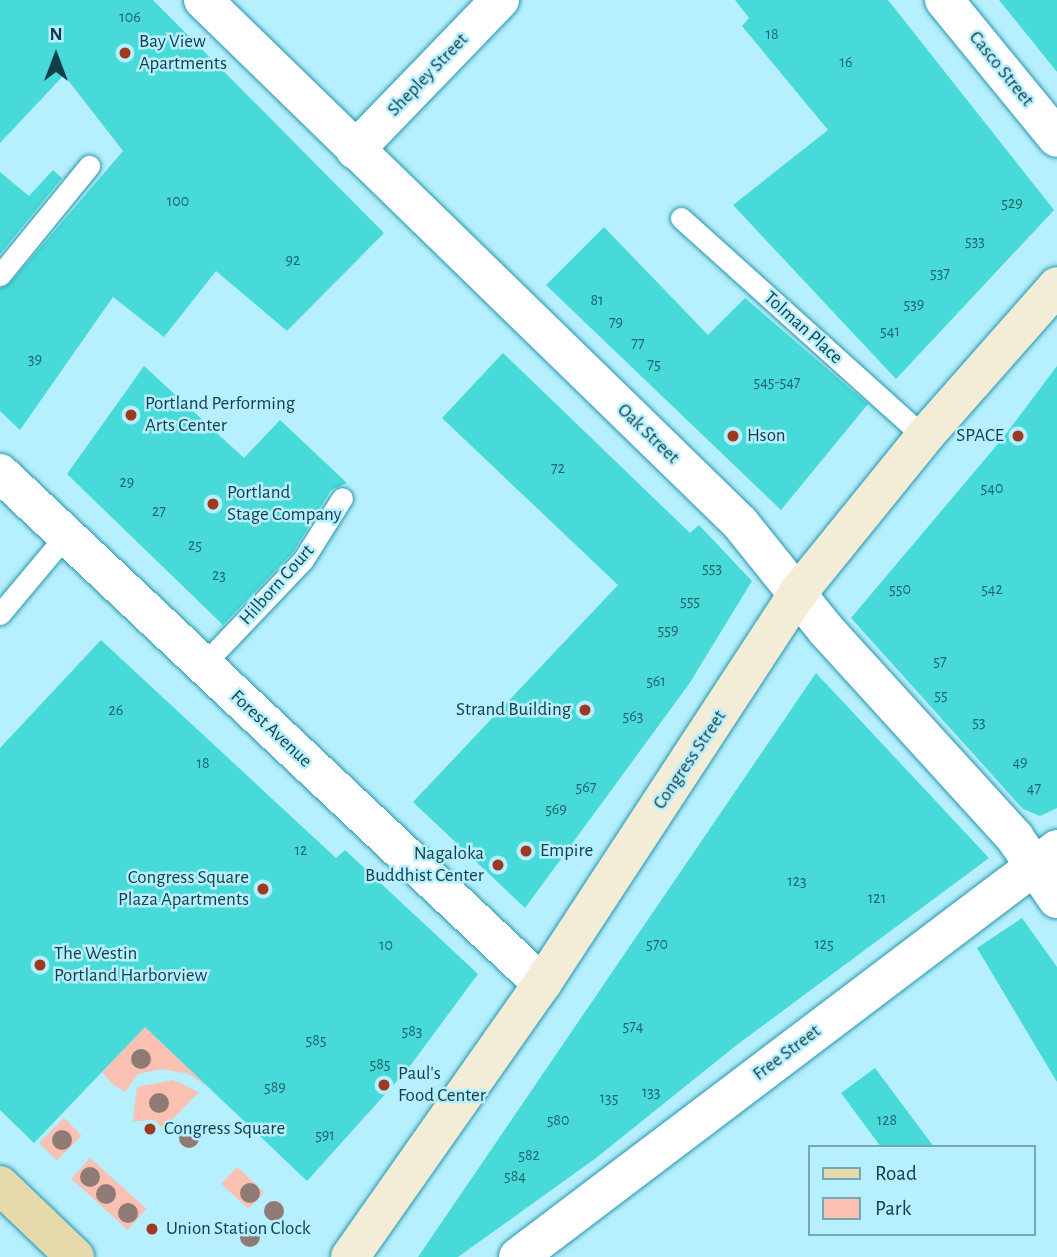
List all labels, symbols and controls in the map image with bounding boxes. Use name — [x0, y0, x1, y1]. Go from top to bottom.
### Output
house number: 106 — [119, 7, 141, 27]
north arrow — [21, 21, 91, 91]
house number: 18 — [765, 24, 779, 44]
text: N — [49, 25, 63, 44]
street label: Casco Street — [964, 27, 1038, 111]
street label: Shepley Street — [383, 29, 473, 121]
place label: Bay View Apartments — [139, 31, 227, 75]
marker: Bay View Apartments — [117, 45, 133, 61]
house number: 16 — [839, 52, 853, 72]
house number: 100 — [167, 191, 189, 211]
house number: 529 — [1001, 193, 1023, 213]
house number: 533 — [965, 231, 985, 251]
house number: 92 — [286, 250, 300, 270]
house number: 537 — [930, 263, 950, 283]
street label: Tolman Place — [759, 287, 847, 369]
house number: 81 — [590, 290, 604, 310]
house number: 539 — [904, 294, 924, 314]
house number: 79 — [609, 312, 623, 332]
house number: 541 — [880, 321, 900, 341]
house number: 77 — [631, 333, 645, 353]
house number: 39 — [28, 349, 42, 369]
house number: 75 — [647, 354, 661, 374]
house number: 545-547 — [753, 372, 801, 392]
place label: Portland Performing Arts Center — [145, 393, 295, 437]
street label: Oak Street — [612, 399, 684, 469]
marker: Portland Performing Arts Center — [123, 407, 139, 423]
place label: Hson — [747, 425, 786, 447]
place label: SPACE — [956, 425, 1004, 447]
marker: Hson — [725, 428, 741, 444]
marker: SPACE — [1010, 428, 1026, 444]
house number: 72 — [551, 458, 565, 478]
house number: 29 — [120, 472, 134, 492]
house number: 540 — [981, 478, 1003, 498]
place label: Portland Stage Company — [227, 482, 342, 526]
marker: Portland Stage Company — [205, 496, 221, 512]
house number: 27 — [152, 501, 166, 521]
house number: 25 — [188, 535, 202, 555]
street label: Hilborn Court — [235, 540, 319, 630]
house number: 553 — [702, 558, 722, 578]
house number: 23 — [212, 565, 226, 585]
house number: 550 — [889, 579, 911, 599]
house number: 542 — [981, 579, 1003, 599]
house number: 555 — [680, 591, 700, 611]
house number: 559 — [658, 620, 678, 640]
house number: 57 — [933, 651, 947, 671]
house number: 561 — [646, 671, 666, 691]
street label: Forest Avenue — [225, 685, 317, 773]
house number: 55 — [934, 685, 948, 705]
place label: Strand Building — [456, 699, 571, 721]
house number: 26 — [109, 700, 123, 720]
marker: Strand Building — [577, 702, 593, 718]
house number: 563 — [623, 706, 643, 726]
street label: Congress Street — [649, 706, 731, 814]
house number: 53 — [972, 712, 986, 732]
house number: 49 — [1012, 752, 1028, 772]
house number: 18 — [196, 753, 210, 773]
house number: 567 — [576, 777, 596, 797]
house number: 47 — [1027, 778, 1041, 798]
house number: 569 — [545, 799, 567, 819]
house number: 12 — [295, 840, 307, 860]
place label: Empire — [540, 840, 593, 862]
place label: Nagaloka Buddhist Center — [365, 843, 484, 887]
marker: Empire — [518, 843, 534, 859]
marker: Nagaloka Buddhist Center — [490, 857, 506, 873]
place label: Congress Square Plaza Apartments — [118, 867, 249, 911]
house number: 123 — [787, 871, 807, 891]
marker: Congress Square Plaza Apartments — [255, 881, 271, 897]
house number: 121 — [868, 888, 886, 908]
house number: 570 — [646, 934, 668, 954]
house number: 125 — [814, 934, 834, 954]
house number: 10 — [379, 935, 393, 955]
place label: The Westin Portland Harborview — [54, 943, 207, 987]
marker: The Westin Portland Harborview — [32, 957, 48, 973]
house number: 574 — [622, 1016, 644, 1036]
street label: Free Street — [749, 1020, 825, 1086]
house number: 583 — [402, 1021, 422, 1041]
house number: 585 — [306, 1030, 326, 1050]
house number: 585 — [370, 1054, 390, 1074]
place label: Paul's Food Center — [398, 1063, 486, 1107]
house number: 589 — [264, 1077, 286, 1097]
marker: Paul's Food Center — [376, 1077, 392, 1093]
house number: 133 — [642, 1082, 660, 1102]
house number: 135 — [600, 1088, 618, 1108]
house number: 580 — [547, 1110, 569, 1130]
house number: 128 — [877, 1110, 897, 1130]
place label: Congress Square — [164, 1118, 285, 1140]
marker: Congress Square — [142, 1121, 158, 1137]
house number: 591 — [315, 1125, 335, 1145]
house number: 582 — [518, 1145, 540, 1165]
legend — [808, 1145, 1036, 1236]
text: Road — [875, 1163, 917, 1184]
house number: 584 — [504, 1166, 526, 1186]
text: Park — [875, 1198, 911, 1219]
place label: Union Station Clock — [166, 1218, 310, 1240]
marker: Union Station Clock — [144, 1221, 160, 1237]

